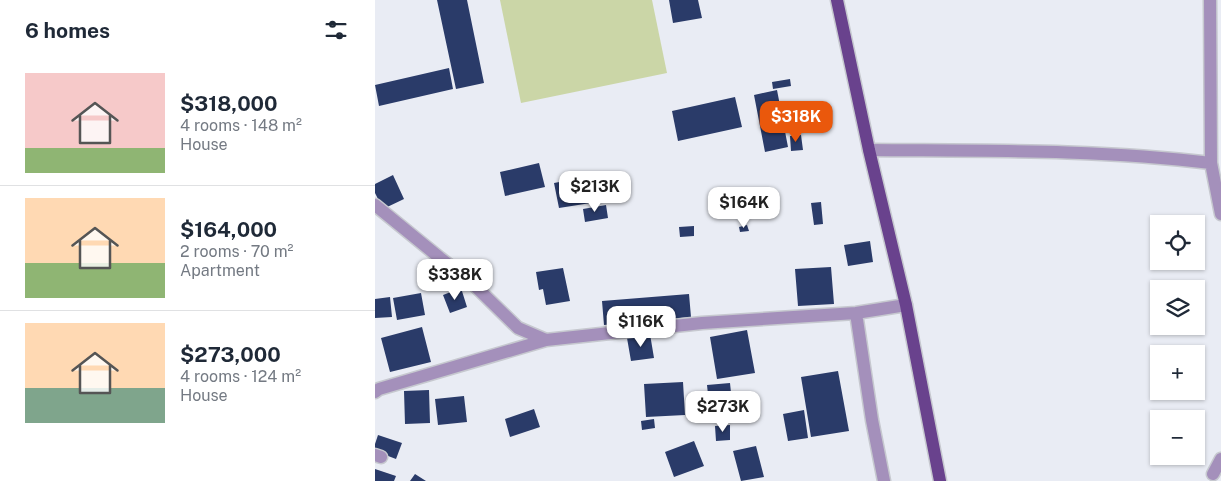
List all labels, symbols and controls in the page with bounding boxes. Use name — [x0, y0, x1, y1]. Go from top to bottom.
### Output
icon: filters — [322, 16, 350, 44]
text: 6 homes — [25, 18, 110, 43]
text: $318,000 — [180, 91, 278, 116]
icon: home — [65, 93, 125, 153]
pin: $318K — [761, 100, 831, 143]
text: $318K — [771, 107, 821, 126]
text: 4 rooms · 148 m² — [180, 116, 302, 135]
text: House — [180, 135, 228, 154]
pin: $213K — [560, 170, 630, 213]
text: $213K — [570, 177, 620, 196]
pin: $164K — [709, 186, 779, 229]
text: $164K — [719, 193, 769, 212]
map controls — [1150, 215, 1205, 465]
button: locate — [1150, 215, 1205, 270]
text: $164,000 — [180, 217, 277, 242]
icon: home — [65, 218, 125, 278]
text: 2 rooms · 70 m² — [180, 242, 293, 261]
pin: $338K — [420, 258, 490, 301]
text: Apartment — [180, 261, 260, 280]
text: $338K — [428, 265, 482, 284]
button: layers — [1150, 280, 1205, 335]
pin: $116K — [606, 306, 676, 348]
text: $116K — [618, 312, 664, 331]
text: $273,000 — [180, 342, 281, 367]
icon: home — [65, 343, 125, 403]
button: + — [1150, 345, 1205, 400]
text: 4 rooms · 124 m² — [180, 367, 301, 386]
text: House — [180, 386, 228, 405]
pin: $273K — [688, 390, 758, 433]
text: $273K — [696, 397, 750, 416]
button: − — [1150, 410, 1205, 465]

